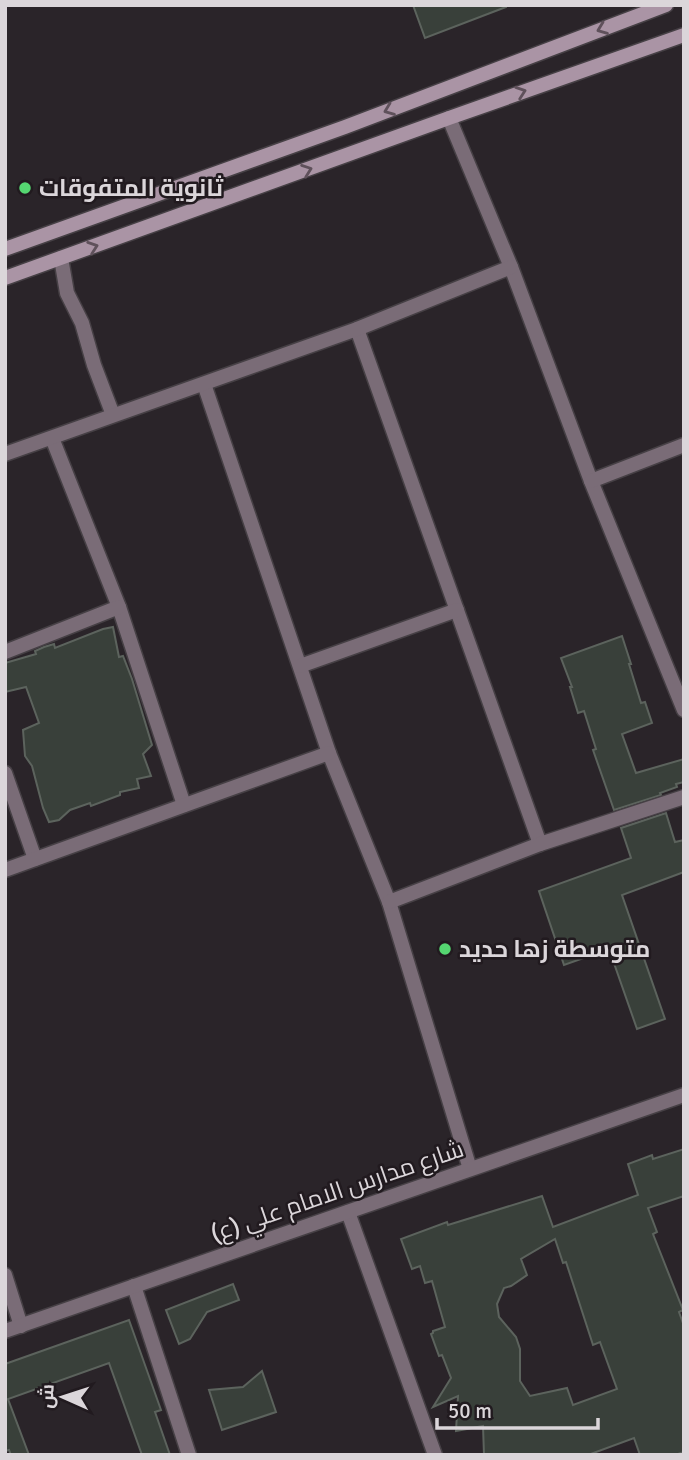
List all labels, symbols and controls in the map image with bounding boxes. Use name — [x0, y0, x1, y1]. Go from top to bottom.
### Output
one-way arrow — [596, 21, 608, 35]
one-way arrow — [514, 87, 526, 101]
one-way arrow — [384, 102, 396, 116]
one-way arrow — [300, 164, 312, 178]
place label: ثانوية المتفوقات — [39, 173, 224, 203]
marker: ثانوية المتفوقات — [17, 180, 33, 196]
one-way arrow — [86, 241, 98, 255]
place label: متوسطة زها حديد — [459, 934, 650, 964]
marker: متوسطة زها حديد — [437, 941, 453, 957]
street label: شارع مدارس الامام علي (ع) — [206, 1134, 469, 1252]
north arrow — [28, 1362, 98, 1432]
text: ش — [34, 1383, 60, 1409]
scale bar — [437, 1386, 598, 1430]
text: 50 m — [448, 1398, 492, 1424]

